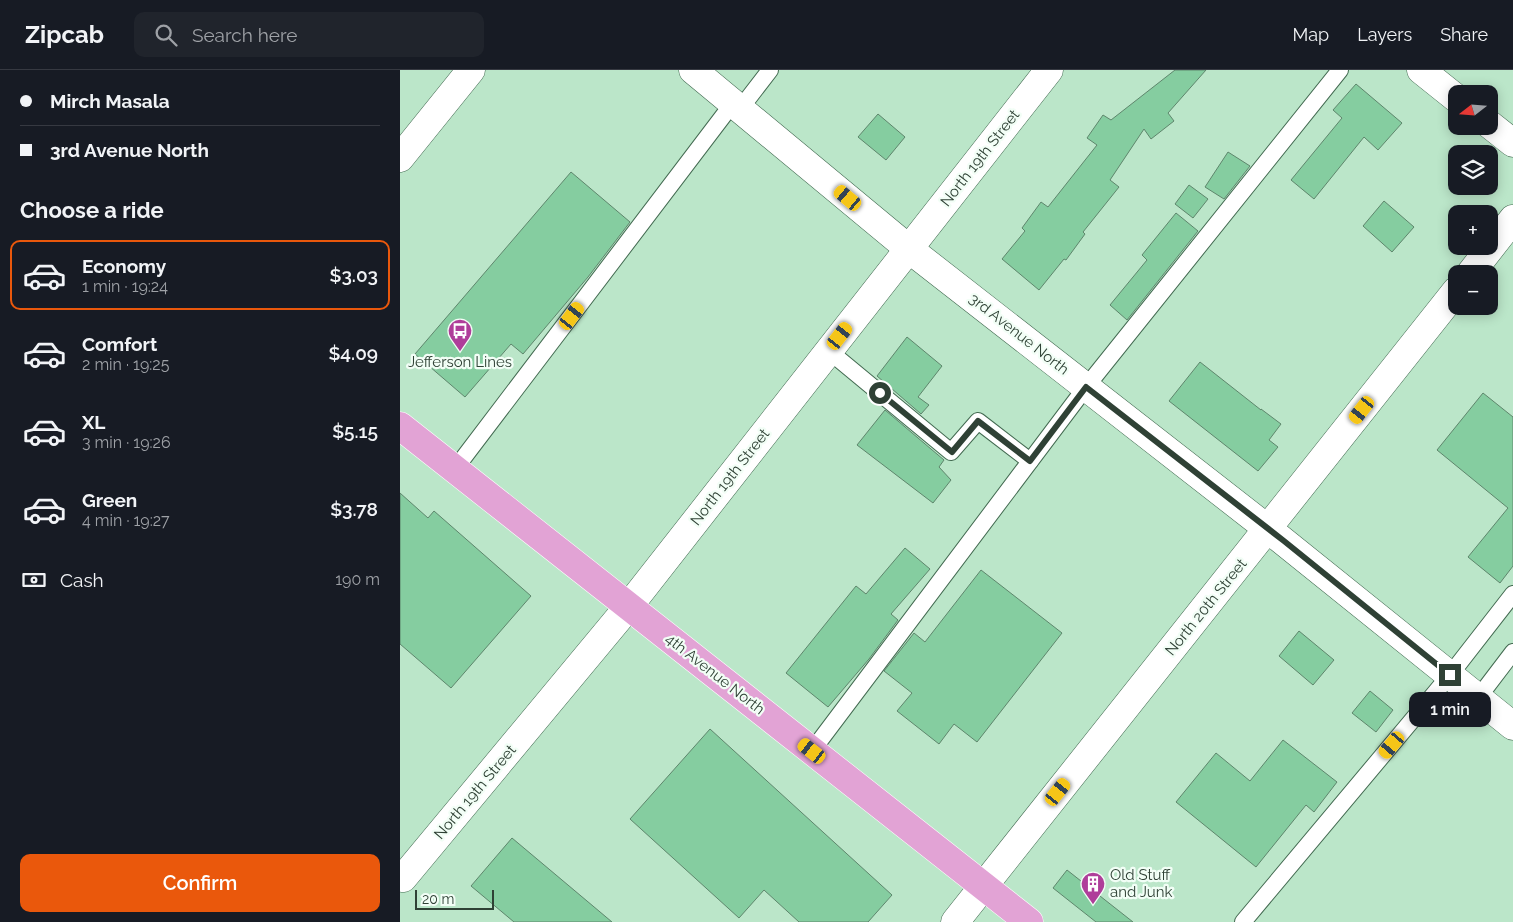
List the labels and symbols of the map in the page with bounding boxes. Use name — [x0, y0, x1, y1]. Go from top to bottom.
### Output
north arrow — [1448, 85, 1498, 135]
street label: North 19th Street — [937, 106, 1023, 210]
car — [831, 183, 864, 213]
street label: 3rd Avenue North — [966, 289, 1072, 379]
car — [556, 300, 587, 332]
bus stop icon: Jefferson Lines — [447, 318, 473, 352]
car — [824, 320, 855, 352]
place label: Jefferson Lines — [408, 353, 512, 371]
route start — [869, 382, 891, 404]
car — [1346, 394, 1377, 426]
street label: North 19th Street — [687, 425, 773, 529]
street label: North 20th Street — [1161, 555, 1251, 659]
street label: 4th Avenue North — [662, 630, 768, 718]
route end — [1439, 664, 1461, 686]
callout: 1 min — [1409, 692, 1491, 728]
car — [1376, 729, 1407, 761]
car — [795, 736, 828, 766]
street label: North 19th Street — [430, 741, 520, 843]
car — [1042, 776, 1073, 808]
place label: Old Stuff and Junk — [1110, 866, 1172, 901]
building icon: Old Stuff and Junk — [1080, 871, 1106, 905]
scale bar — [415, 887, 494, 910]

